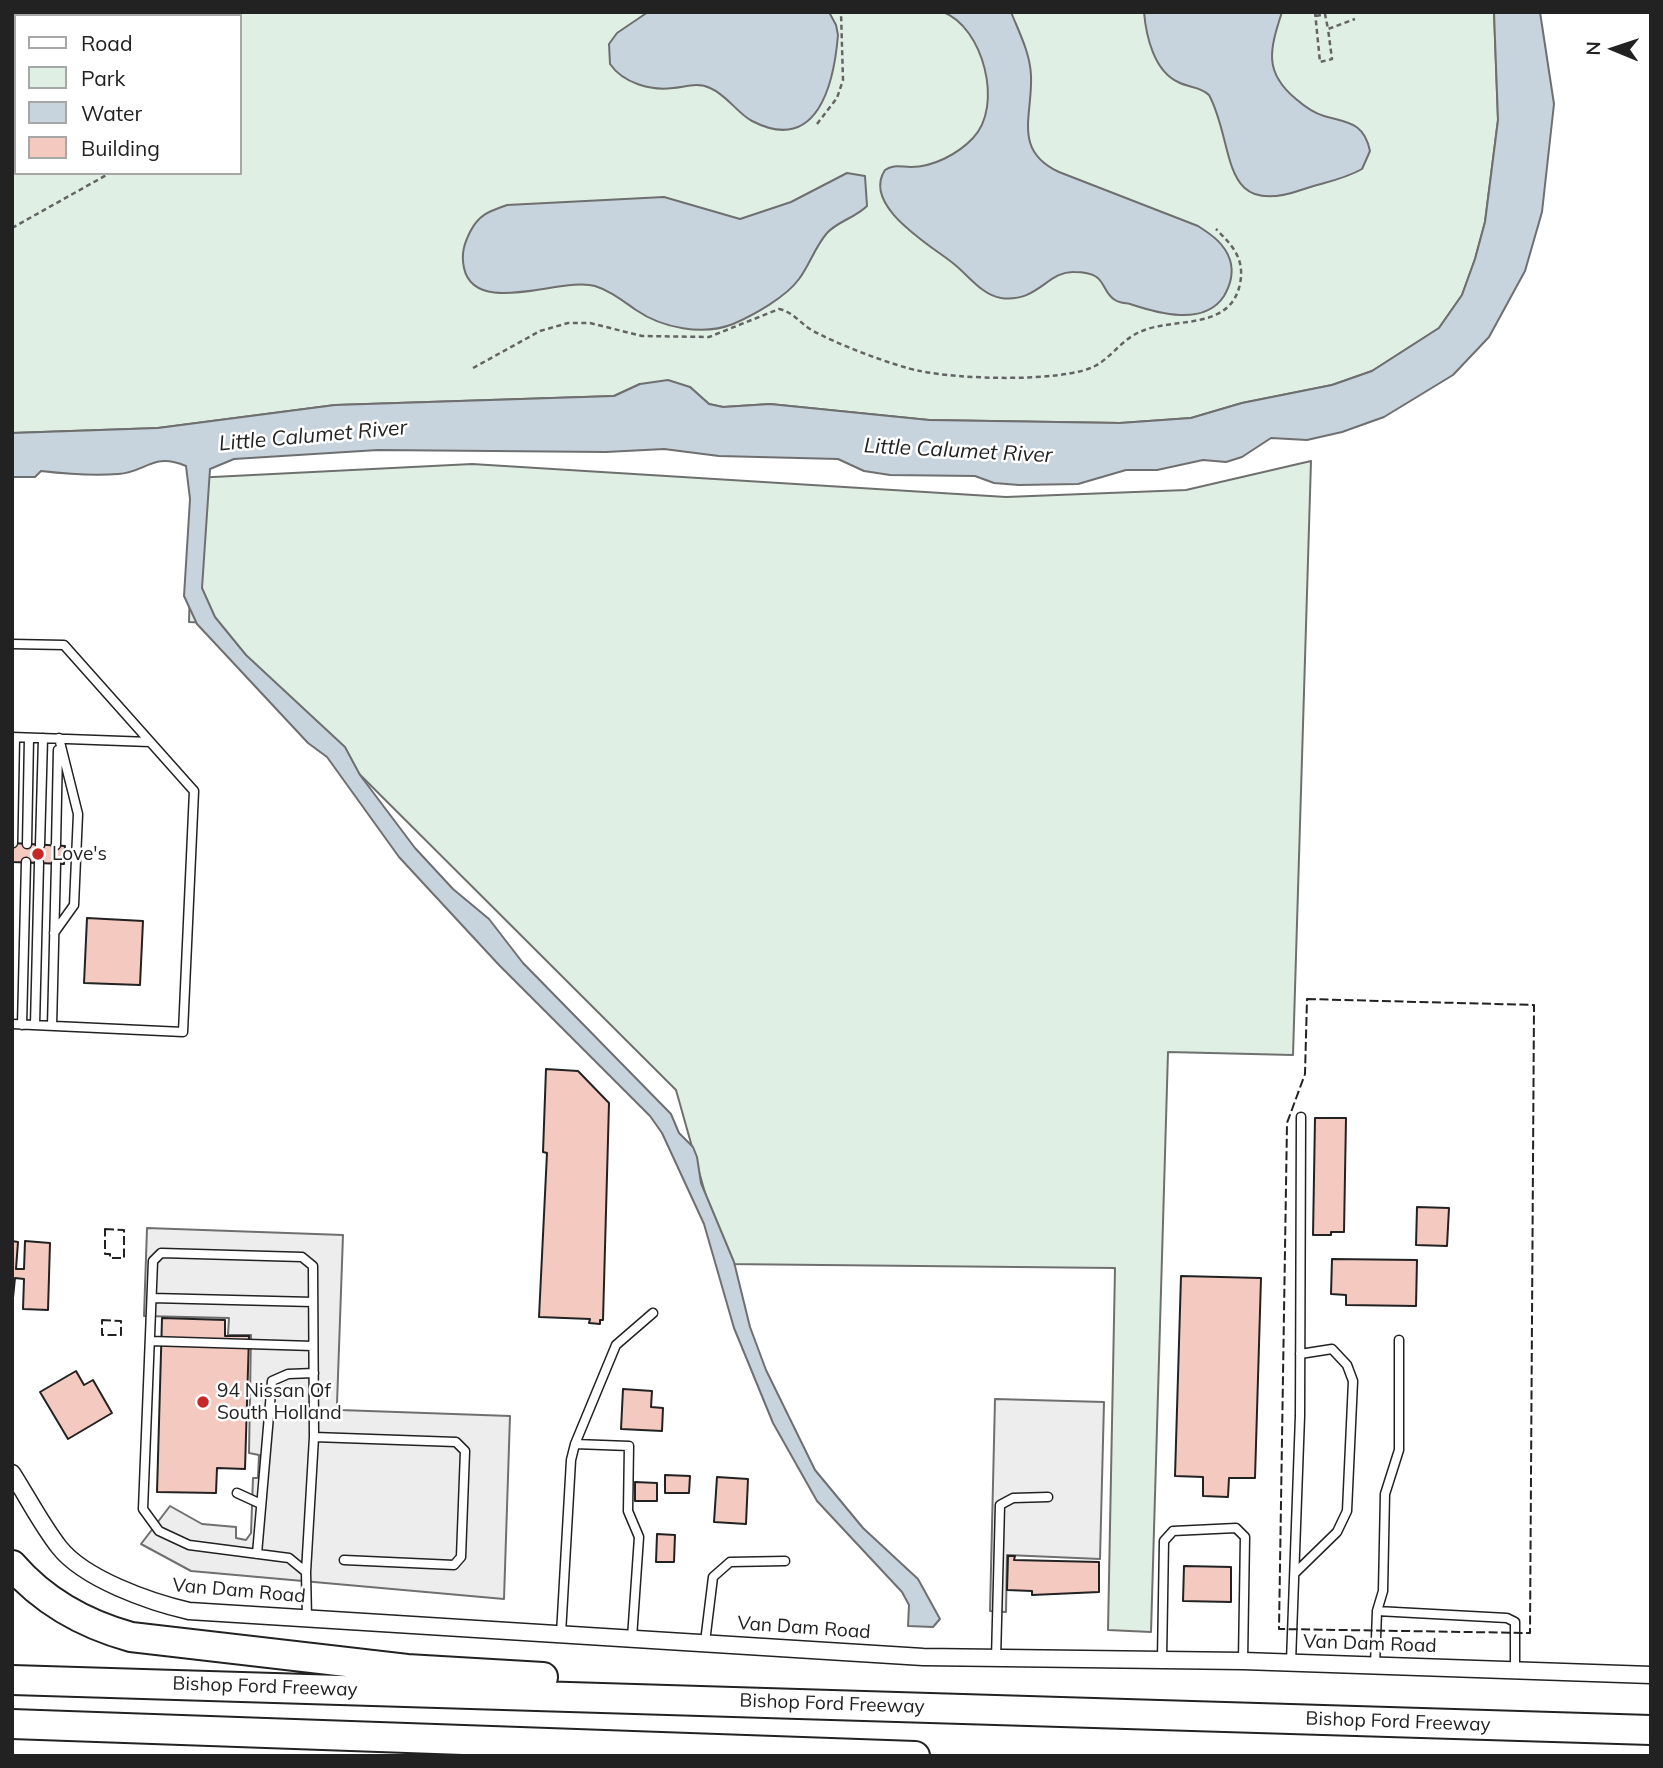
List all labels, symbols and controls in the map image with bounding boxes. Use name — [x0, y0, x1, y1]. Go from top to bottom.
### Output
legend — [14, 14, 242, 175]
north arrow — [1579, 14, 1649, 84]
text: Road — [81, 30, 132, 56]
text: N — [1581, 41, 1605, 56]
text: Park — [81, 65, 125, 91]
text: Water — [81, 100, 142, 126]
text: Building — [81, 135, 160, 161]
water label: Little Calumet River — [218, 415, 408, 457]
water label: Little Calumet River — [863, 433, 1053, 469]
place label: Love's — [52, 843, 107, 865]
marker: Love's — [30, 846, 46, 862]
place label: 94 Nissan Of South Holland — [217, 1380, 342, 1424]
marker: 94 Nissan Of South Holland — [195, 1394, 211, 1410]
street label: Van Dam Road — [172, 1574, 306, 1608]
street label: Van Dam Road — [737, 1612, 871, 1644]
street label: Van Dam Road — [1303, 1630, 1437, 1658]
street label: Bishop Ford Freeway — [172, 1672, 358, 1702]
street label: Bishop Ford Freeway — [739, 1689, 925, 1719]
street label: Bishop Ford Freeway — [1305, 1707, 1491, 1737]

